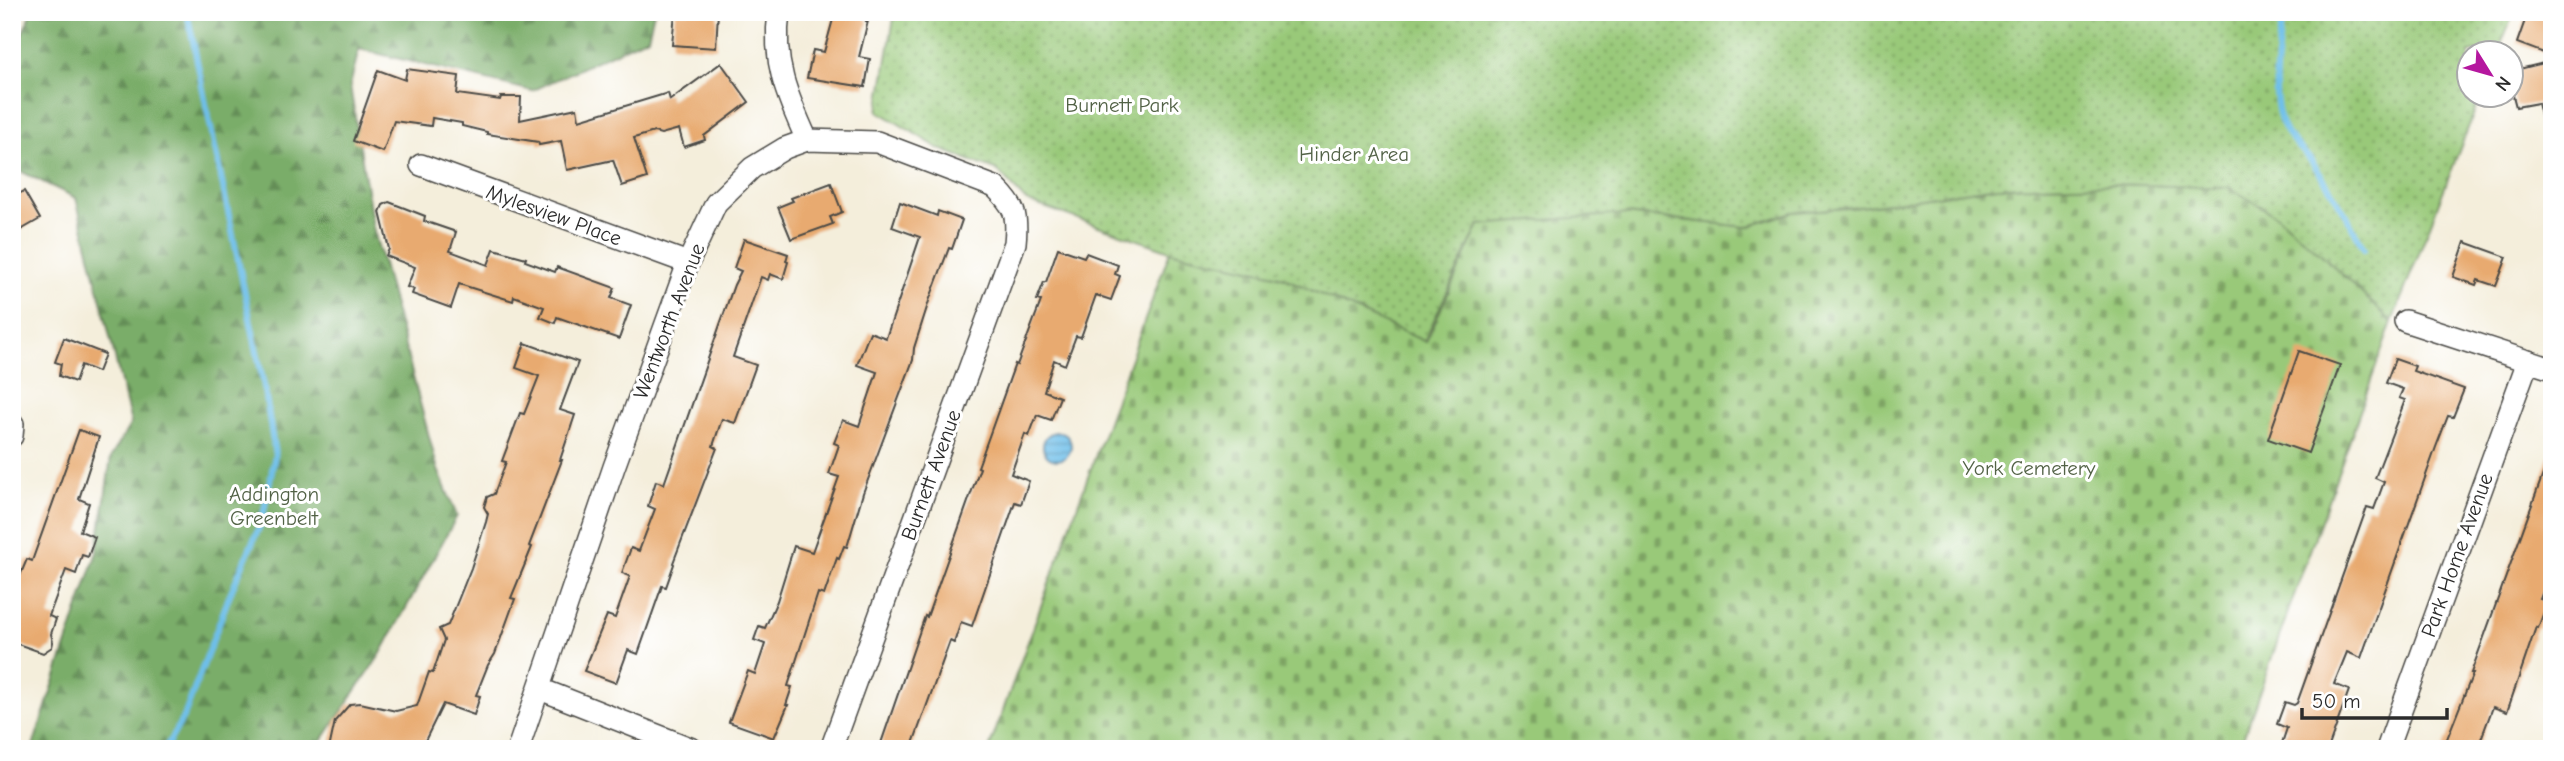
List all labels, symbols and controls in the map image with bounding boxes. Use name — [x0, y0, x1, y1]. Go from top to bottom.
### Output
north arrow — [2456, 38, 2526, 108]
text: N — [2490, 72, 2515, 95]
park label: Burnett Park — [1065, 93, 1179, 117]
park label: Hinder Area — [1299, 142, 1409, 166]
street label: Mylesview Place — [483, 179, 625, 251]
street label: Wentworth Avenue — [628, 240, 710, 402]
street label: Burnett Avenue — [896, 406, 966, 544]
park label: York Cemetery — [1963, 456, 2096, 480]
street label: Park Home Avenue — [2416, 470, 2498, 640]
park label: Addington Greenbelt — [229, 482, 319, 530]
scale bar — [2302, 677, 2447, 721]
text: 50 m — [2312, 689, 2361, 713]

